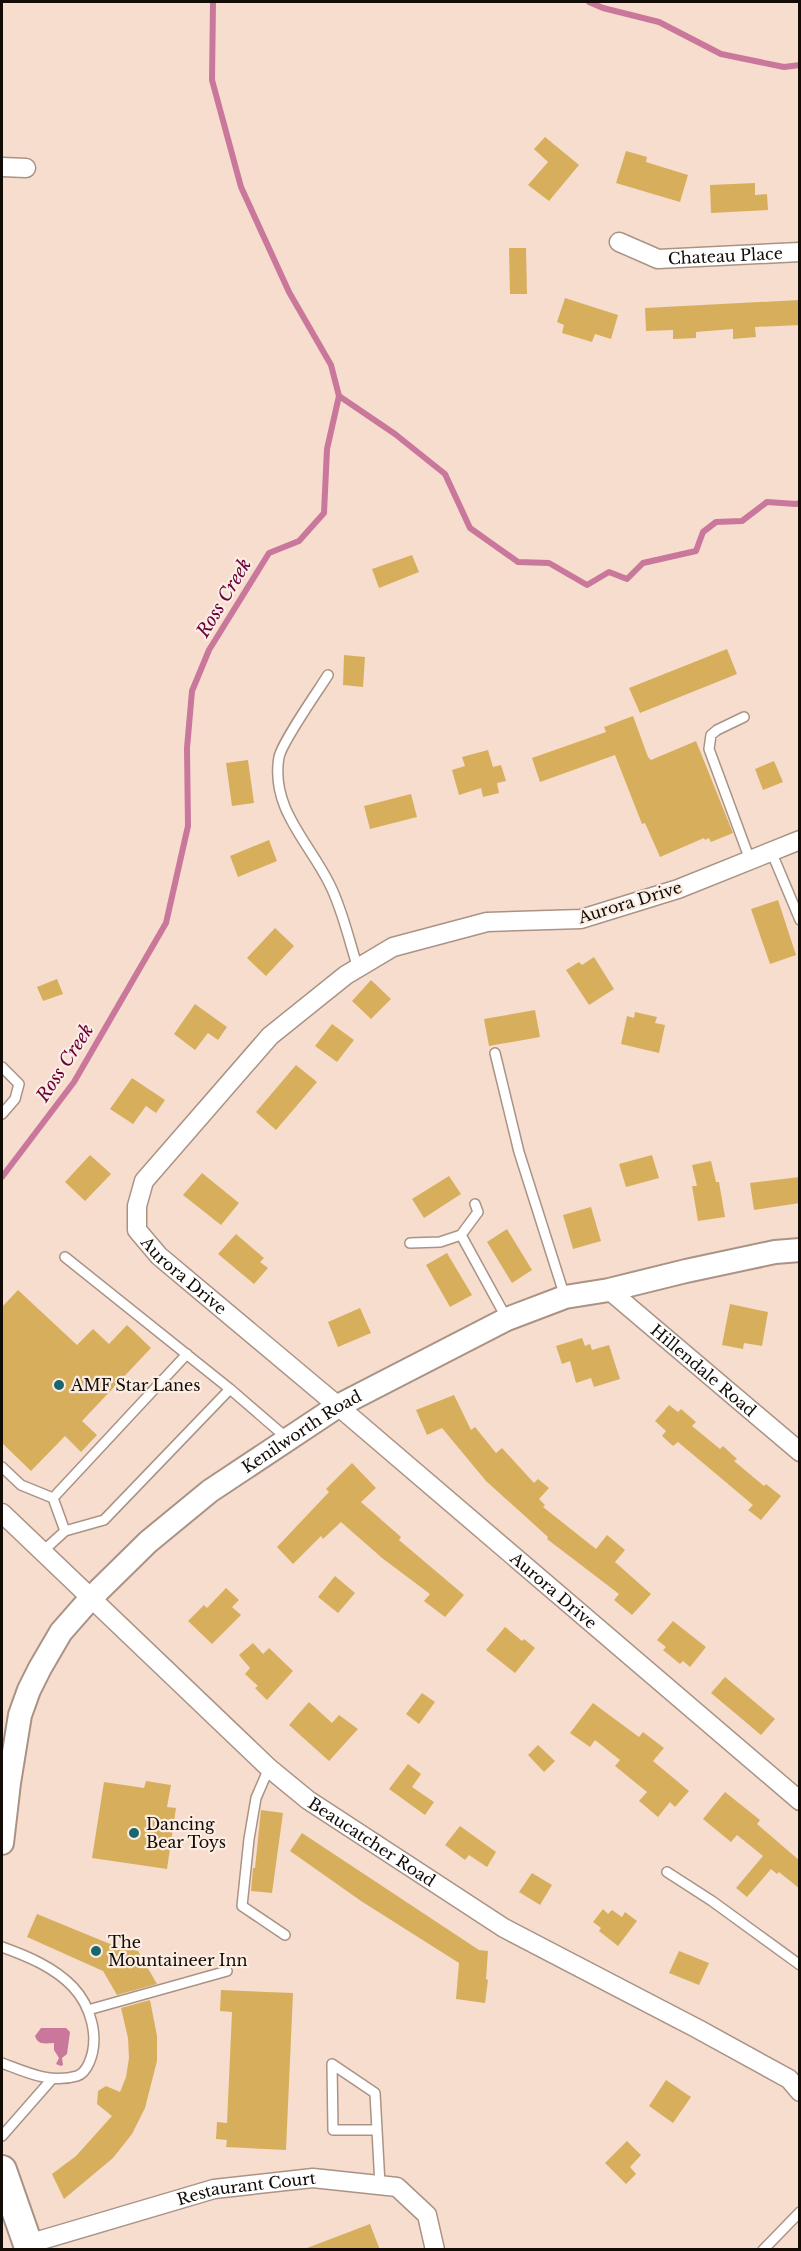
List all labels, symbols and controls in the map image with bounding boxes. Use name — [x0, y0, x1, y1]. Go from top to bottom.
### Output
street label: Chateau Place — [667, 243, 783, 268]
water label: Ross Creek — [191, 555, 256, 642]
street label: Aurora Drive — [575, 877, 684, 928]
water label: Ross Creek — [31, 1020, 98, 1107]
street label: Aurora Drive — [136, 1232, 231, 1318]
street label: Hillendale Road — [647, 1320, 761, 1421]
place label: AMF Star Lanes — [70, 1375, 201, 1395]
marker: AMF Star Lanes — [52, 1378, 66, 1392]
street label: Kenilworth Road — [238, 1386, 365, 1477]
street label: Aurora Drive — [506, 1547, 601, 1633]
street label: Beaucatcher Road — [305, 1793, 439, 1891]
place label: Dancing Bear Toys — [146, 1814, 226, 1852]
marker: Dancing Bear Toys — [127, 1826, 141, 1840]
place label: The Mountaineer Inn — [108, 1932, 247, 1970]
marker: The Mountaineer Inn — [89, 1944, 103, 1958]
street label: Restaurant Court — [174, 2168, 317, 2209]

